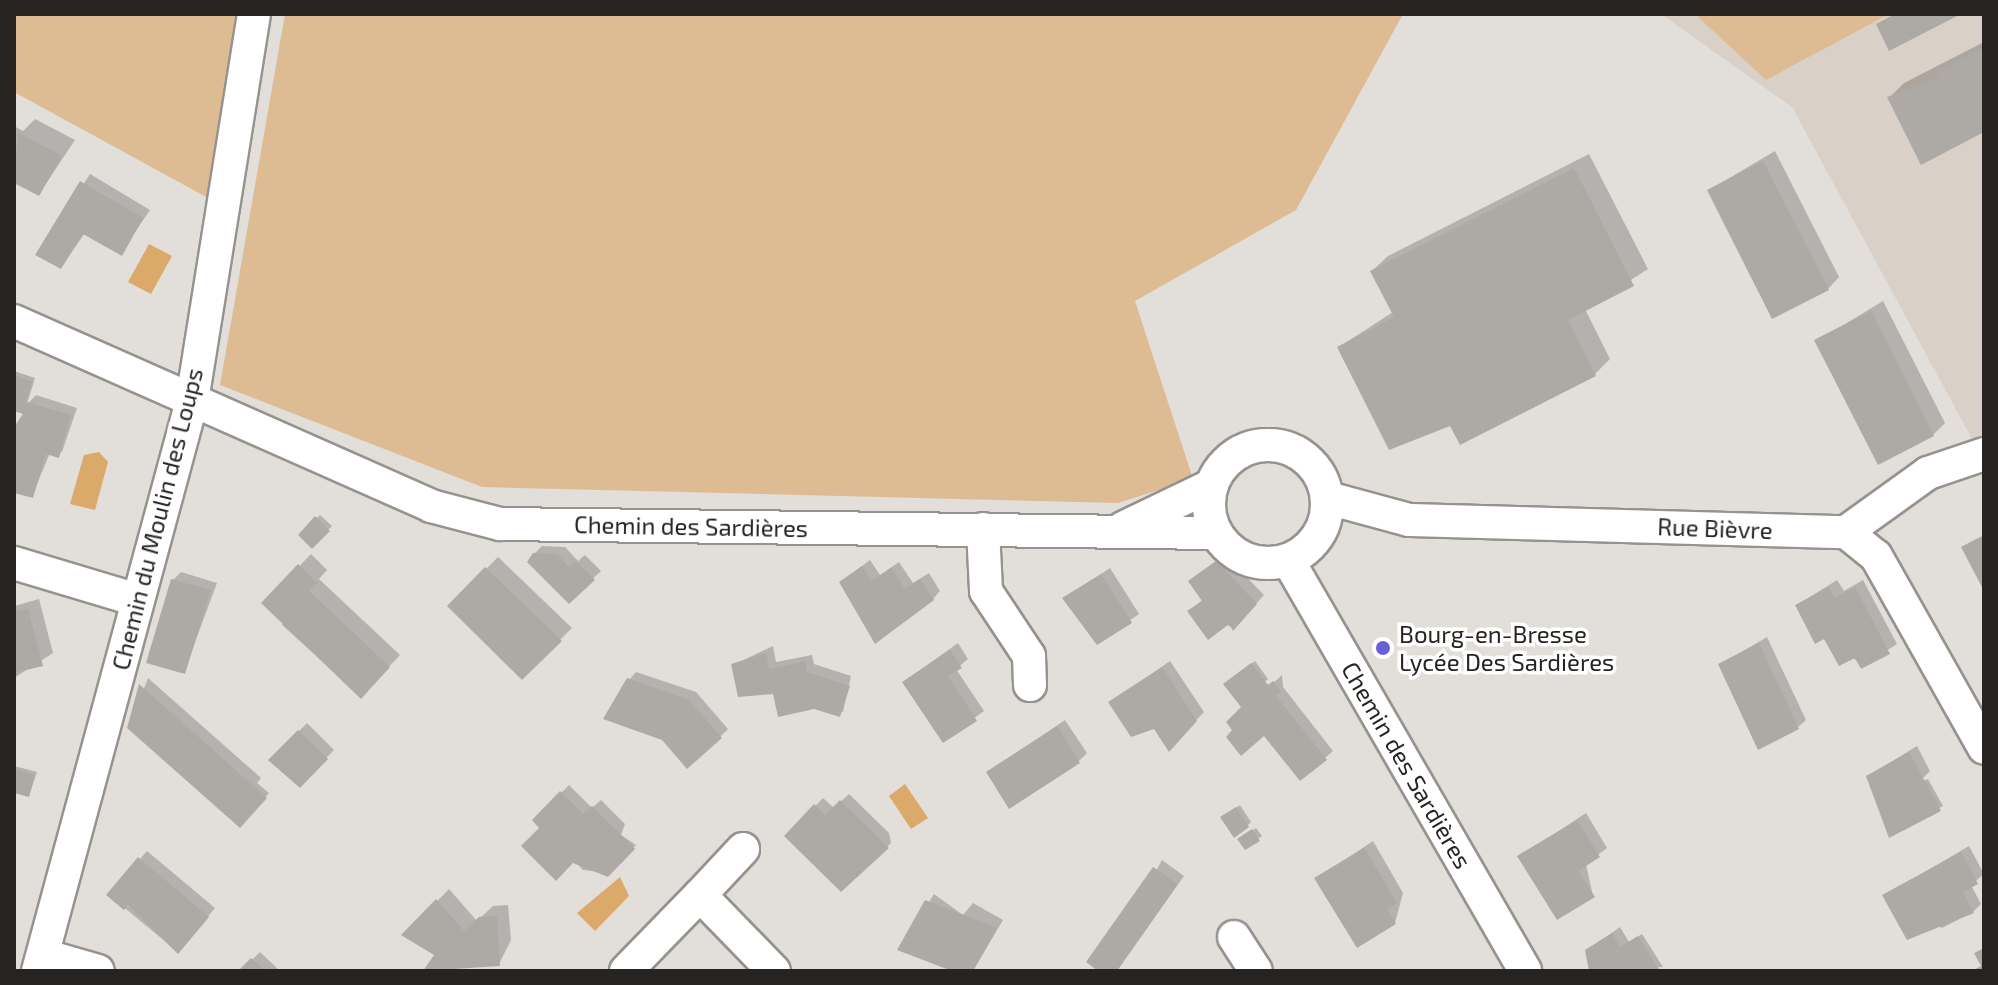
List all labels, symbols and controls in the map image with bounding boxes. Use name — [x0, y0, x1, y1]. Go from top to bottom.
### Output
street label: Chemin du Moulin des Loups — [106, 365, 208, 673]
street label: Chemin des Sardières — [574, 510, 808, 542]
street label: Rue Bièvre — [1657, 512, 1773, 544]
place label: Bourg-en-Bresse Lycée Des Sardières — [1399, 620, 1614, 676]
marker: Bourg-en-Bresse Lycée Des Sardières — [1374, 639, 1392, 657]
street label: Chemin des Sardières — [1336, 656, 1478, 874]

